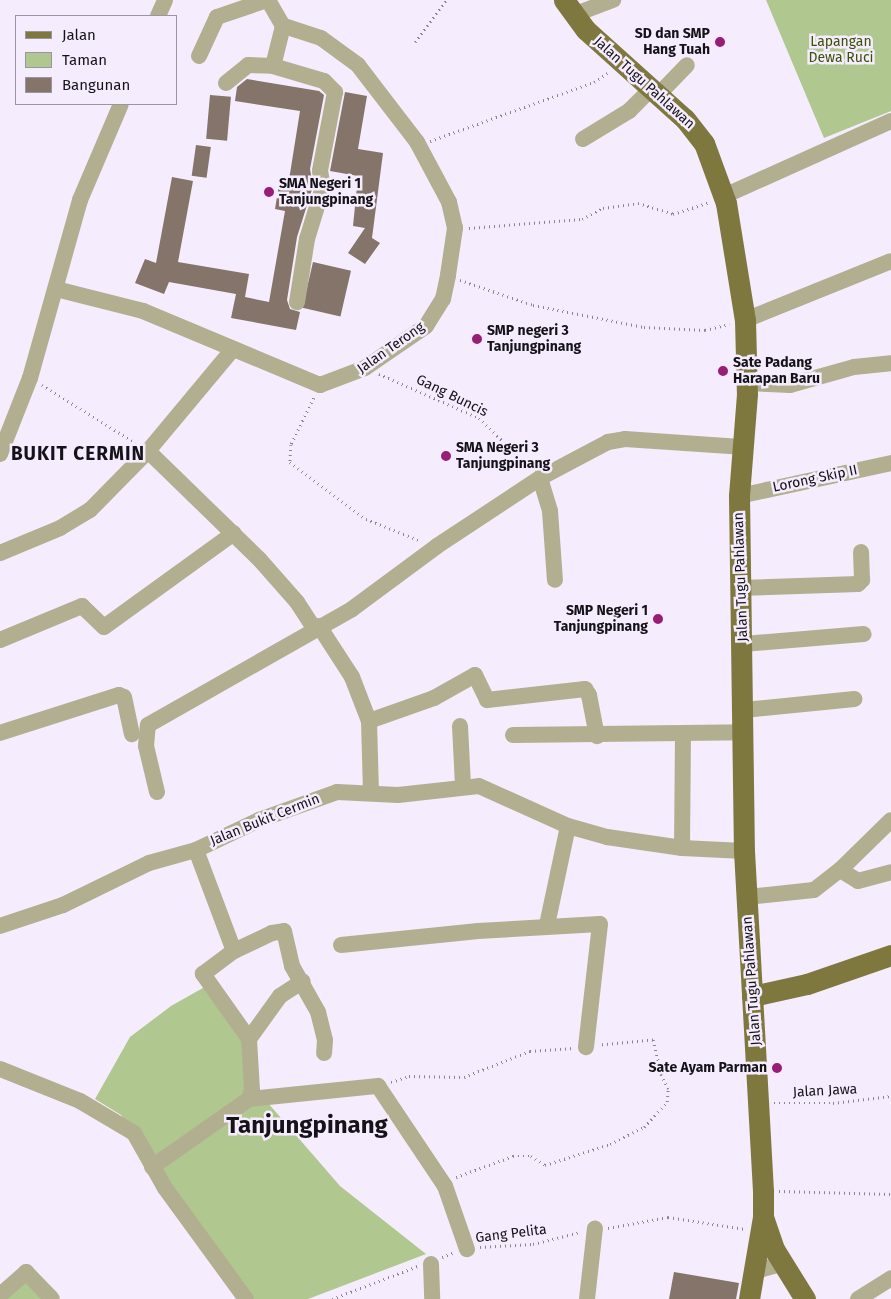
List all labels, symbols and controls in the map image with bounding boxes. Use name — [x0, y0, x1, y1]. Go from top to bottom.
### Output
legend — [15, 15, 178, 105]
text: Jalan — [62, 26, 96, 44]
place label: SD dan SMP Hang Tuah — [635, 26, 710, 58]
street label: Jalan Tugu Pahlawan — [590, 33, 698, 133]
park label: Lapangan Dewa Ruci — [808, 34, 874, 66]
marker: SD dan SMP Hang Tuah — [714, 36, 726, 48]
text: Taman — [62, 51, 107, 69]
text: Bangunan — [62, 76, 130, 94]
place label: SMA Negeri 1 Tanjungpinang — [279, 176, 373, 208]
marker: SMA Negeri 1 Tanjungpinang — [263, 186, 275, 198]
street label: Jalan Terong — [354, 319, 428, 377]
place label: SMP negeri 3 Tanjungpinang — [487, 323, 581, 356]
marker: SMP negeri 3 Tanjungpinang — [471, 333, 483, 345]
place label: Sate Padang Harapan Baru — [733, 355, 820, 388]
marker: Sate Padang Harapan Baru — [717, 365, 729, 377]
street label: Gang Buncis — [413, 371, 491, 421]
place label: SMA Negeri 3 Tanjungpinang — [456, 440, 550, 472]
district label: BUKIT CERMIN — [9, 443, 147, 465]
marker: SMA Negeri 3 Tanjungpinang — [440, 450, 452, 462]
street label: Lorong Skip II — [771, 462, 859, 496]
street label: Jalan Tugu Pahlawan — [730, 512, 752, 642]
place label: SMP Negeri 1 Tanjungpinang — [554, 603, 648, 636]
marker: SMP Negeri 1 Tanjungpinang — [652, 613, 664, 625]
street label: Jalan Bukit Cermin — [208, 790, 322, 850]
street label: Jalan Tugu Pahlawan — [739, 916, 765, 1046]
place label: Sate Ayam Parman — [649, 1060, 767, 1076]
marker: Sate Ayam Parman — [771, 1062, 783, 1074]
street label: Jalan Jawa — [792, 1081, 858, 1101]
district label: Tanjungpinang — [226, 1112, 388, 1140]
street label: Gang Pelita — [474, 1221, 548, 1247]

